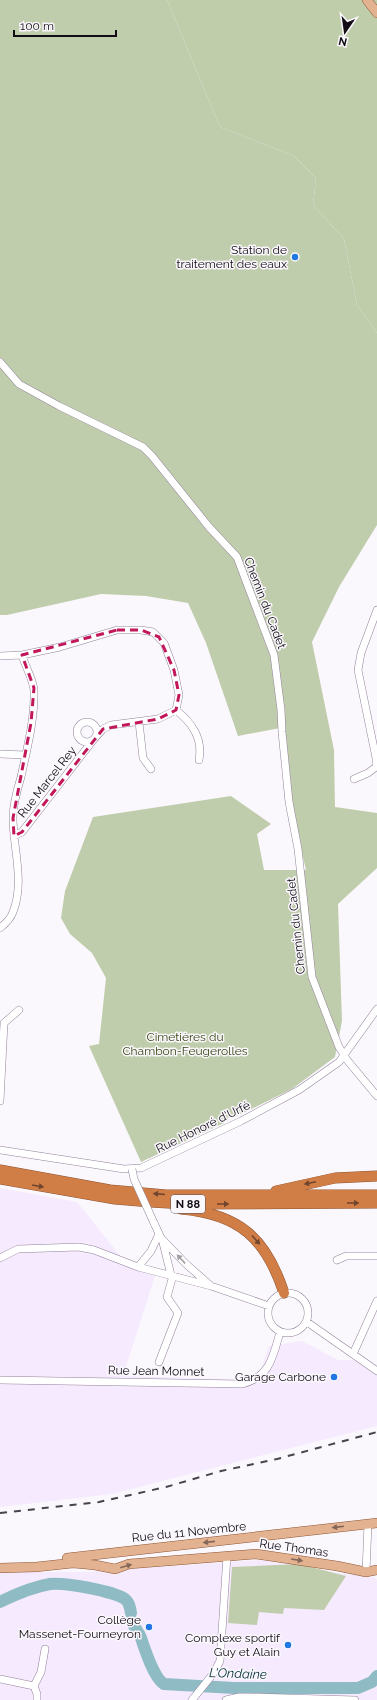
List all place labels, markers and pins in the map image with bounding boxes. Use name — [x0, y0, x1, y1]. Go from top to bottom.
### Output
place label: Station de traitement des eaux — [176, 243, 287, 271]
marker: Station de traitement des eaux — [290, 252, 300, 262]
place label: Garage Carbone — [235, 1370, 326, 1384]
marker: Garage Carbone — [329, 1372, 339, 1382]
place label: Collège Massenet-Fourneyron — [19, 1613, 141, 1641]
marker: Collège Massenet-Fourneyron — [144, 1622, 154, 1632]
place label: Complexe sportif Guy et Alain — [185, 1631, 281, 1659]
marker: Complexe sportif Guy et Alain — [283, 1640, 293, 1650]

